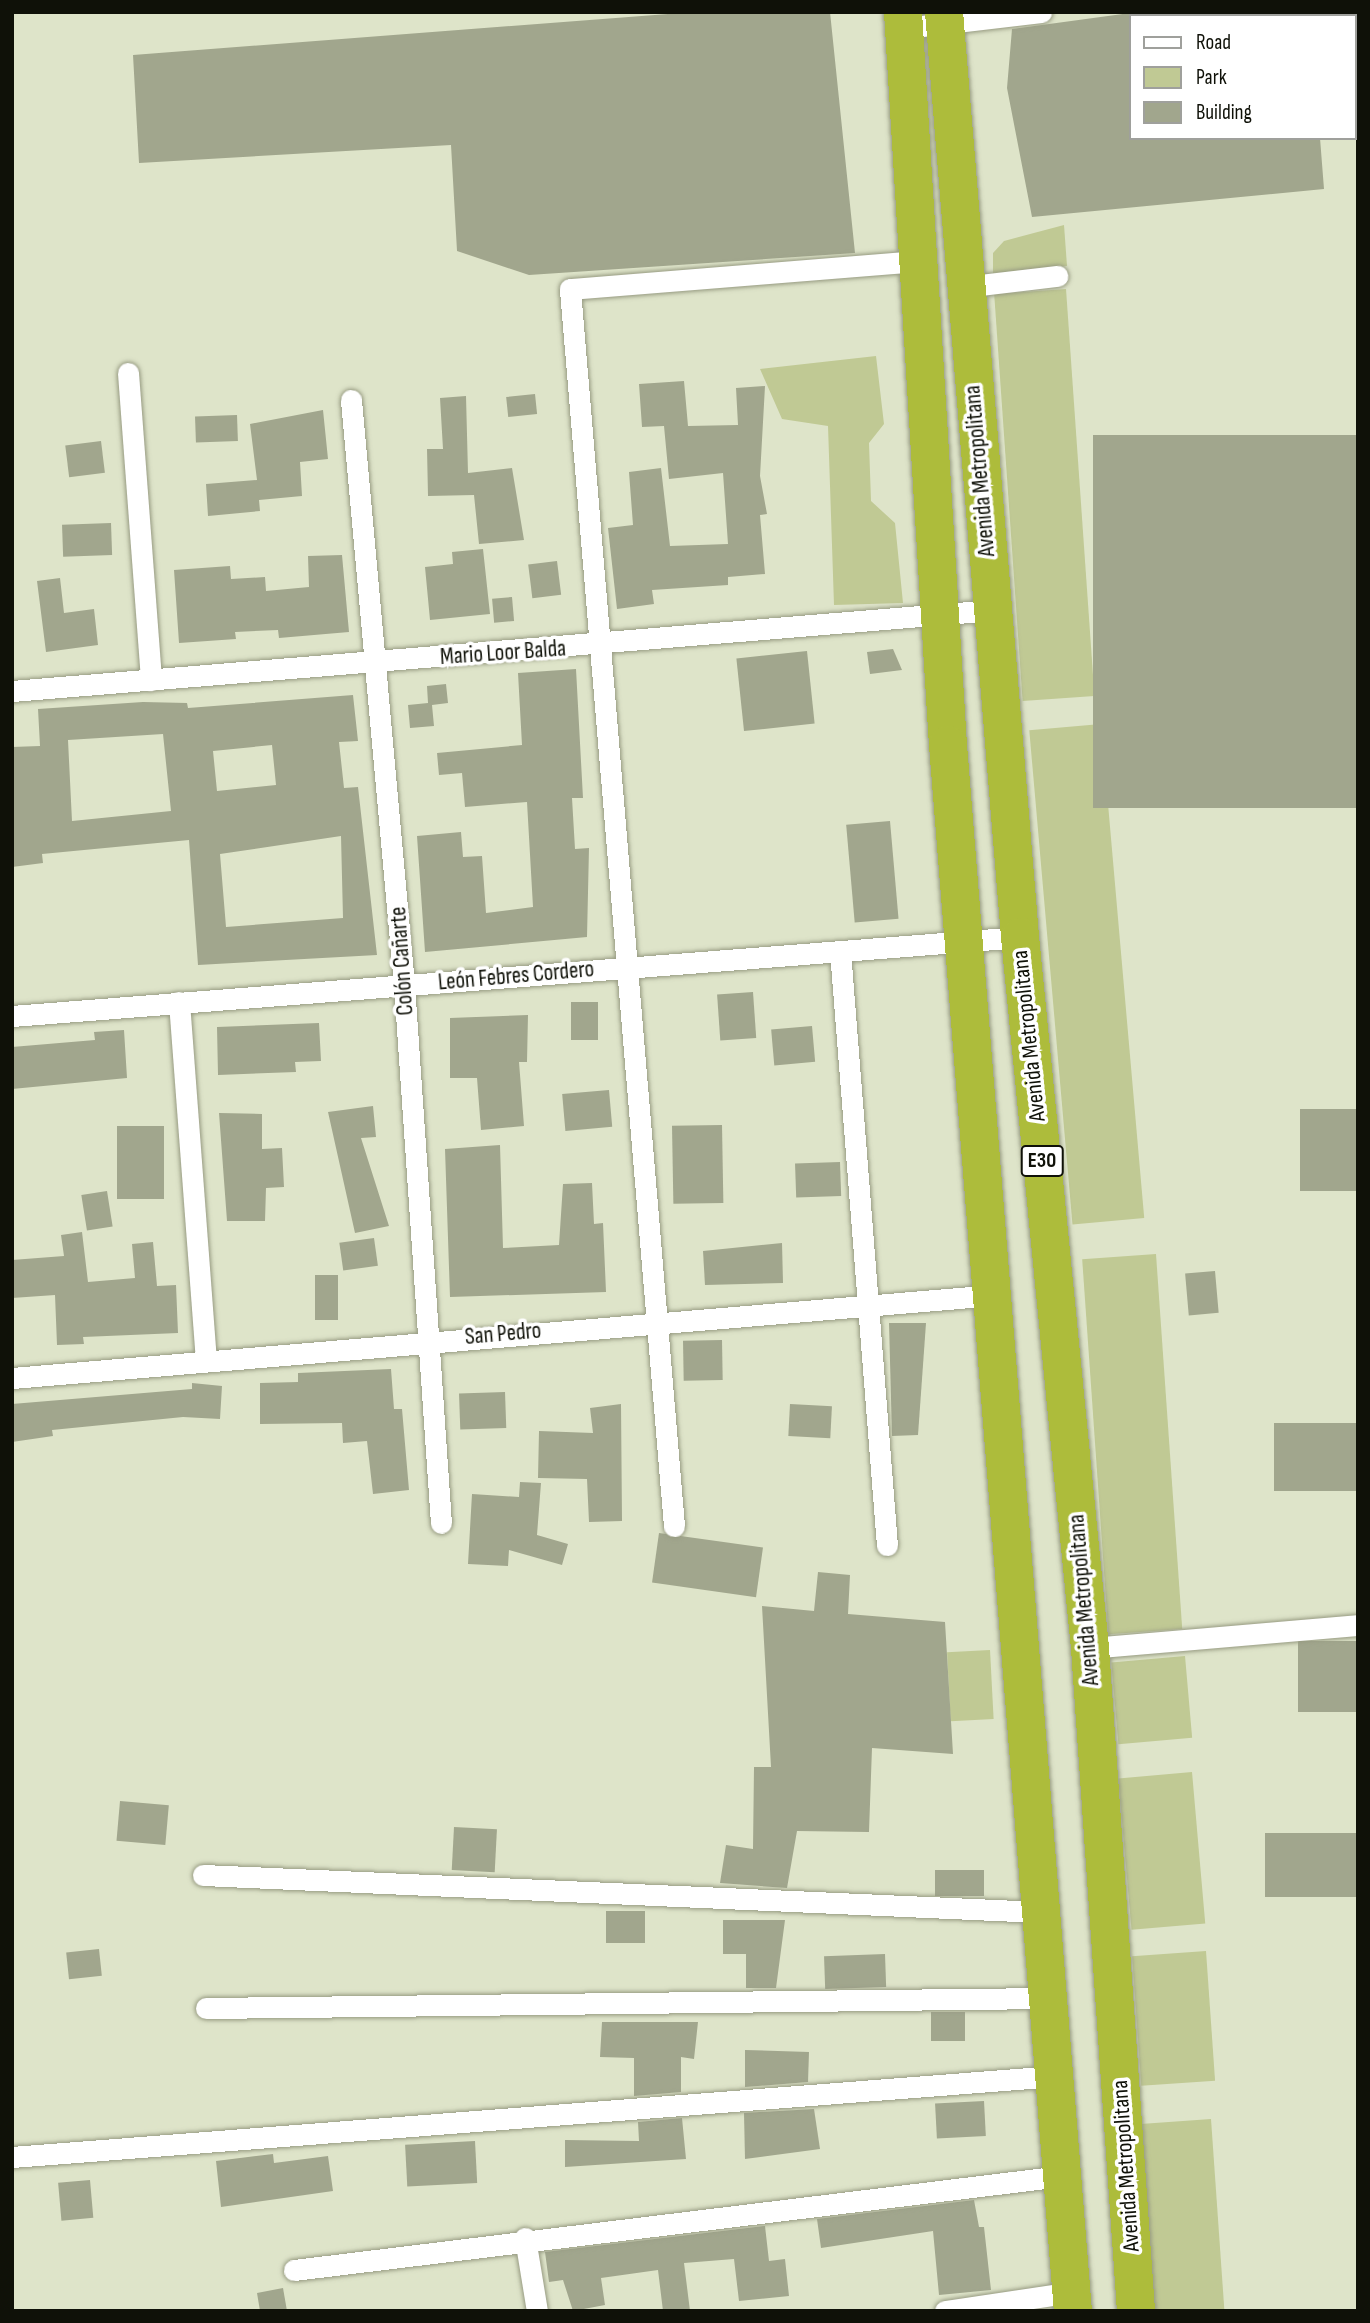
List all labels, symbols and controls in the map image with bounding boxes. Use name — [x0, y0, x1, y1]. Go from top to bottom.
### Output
legend — [1128, 14, 1356, 140]
text: Road — [1196, 30, 1231, 55]
text: Park — [1196, 65, 1227, 90]
text: Building — [1196, 100, 1252, 125]
street label: Avenida Metropolitana — [959, 384, 1001, 558]
street label: Mario Loor Balda — [439, 635, 567, 671]
street label: Colón Cañarte — [384, 906, 420, 1016]
street label: Avenida Metropolitana — [1006, 949, 1052, 1123]
street label: León Febres Cordero — [437, 955, 595, 997]
road number: E30 — [1019, 1144, 1065, 1178]
street label: San Pedro — [464, 1317, 542, 1351]
street label: Avenida Metropolitana — [1063, 1513, 1105, 1687]
street label: Avenida Metropolitana — [1106, 2079, 1146, 2253]

